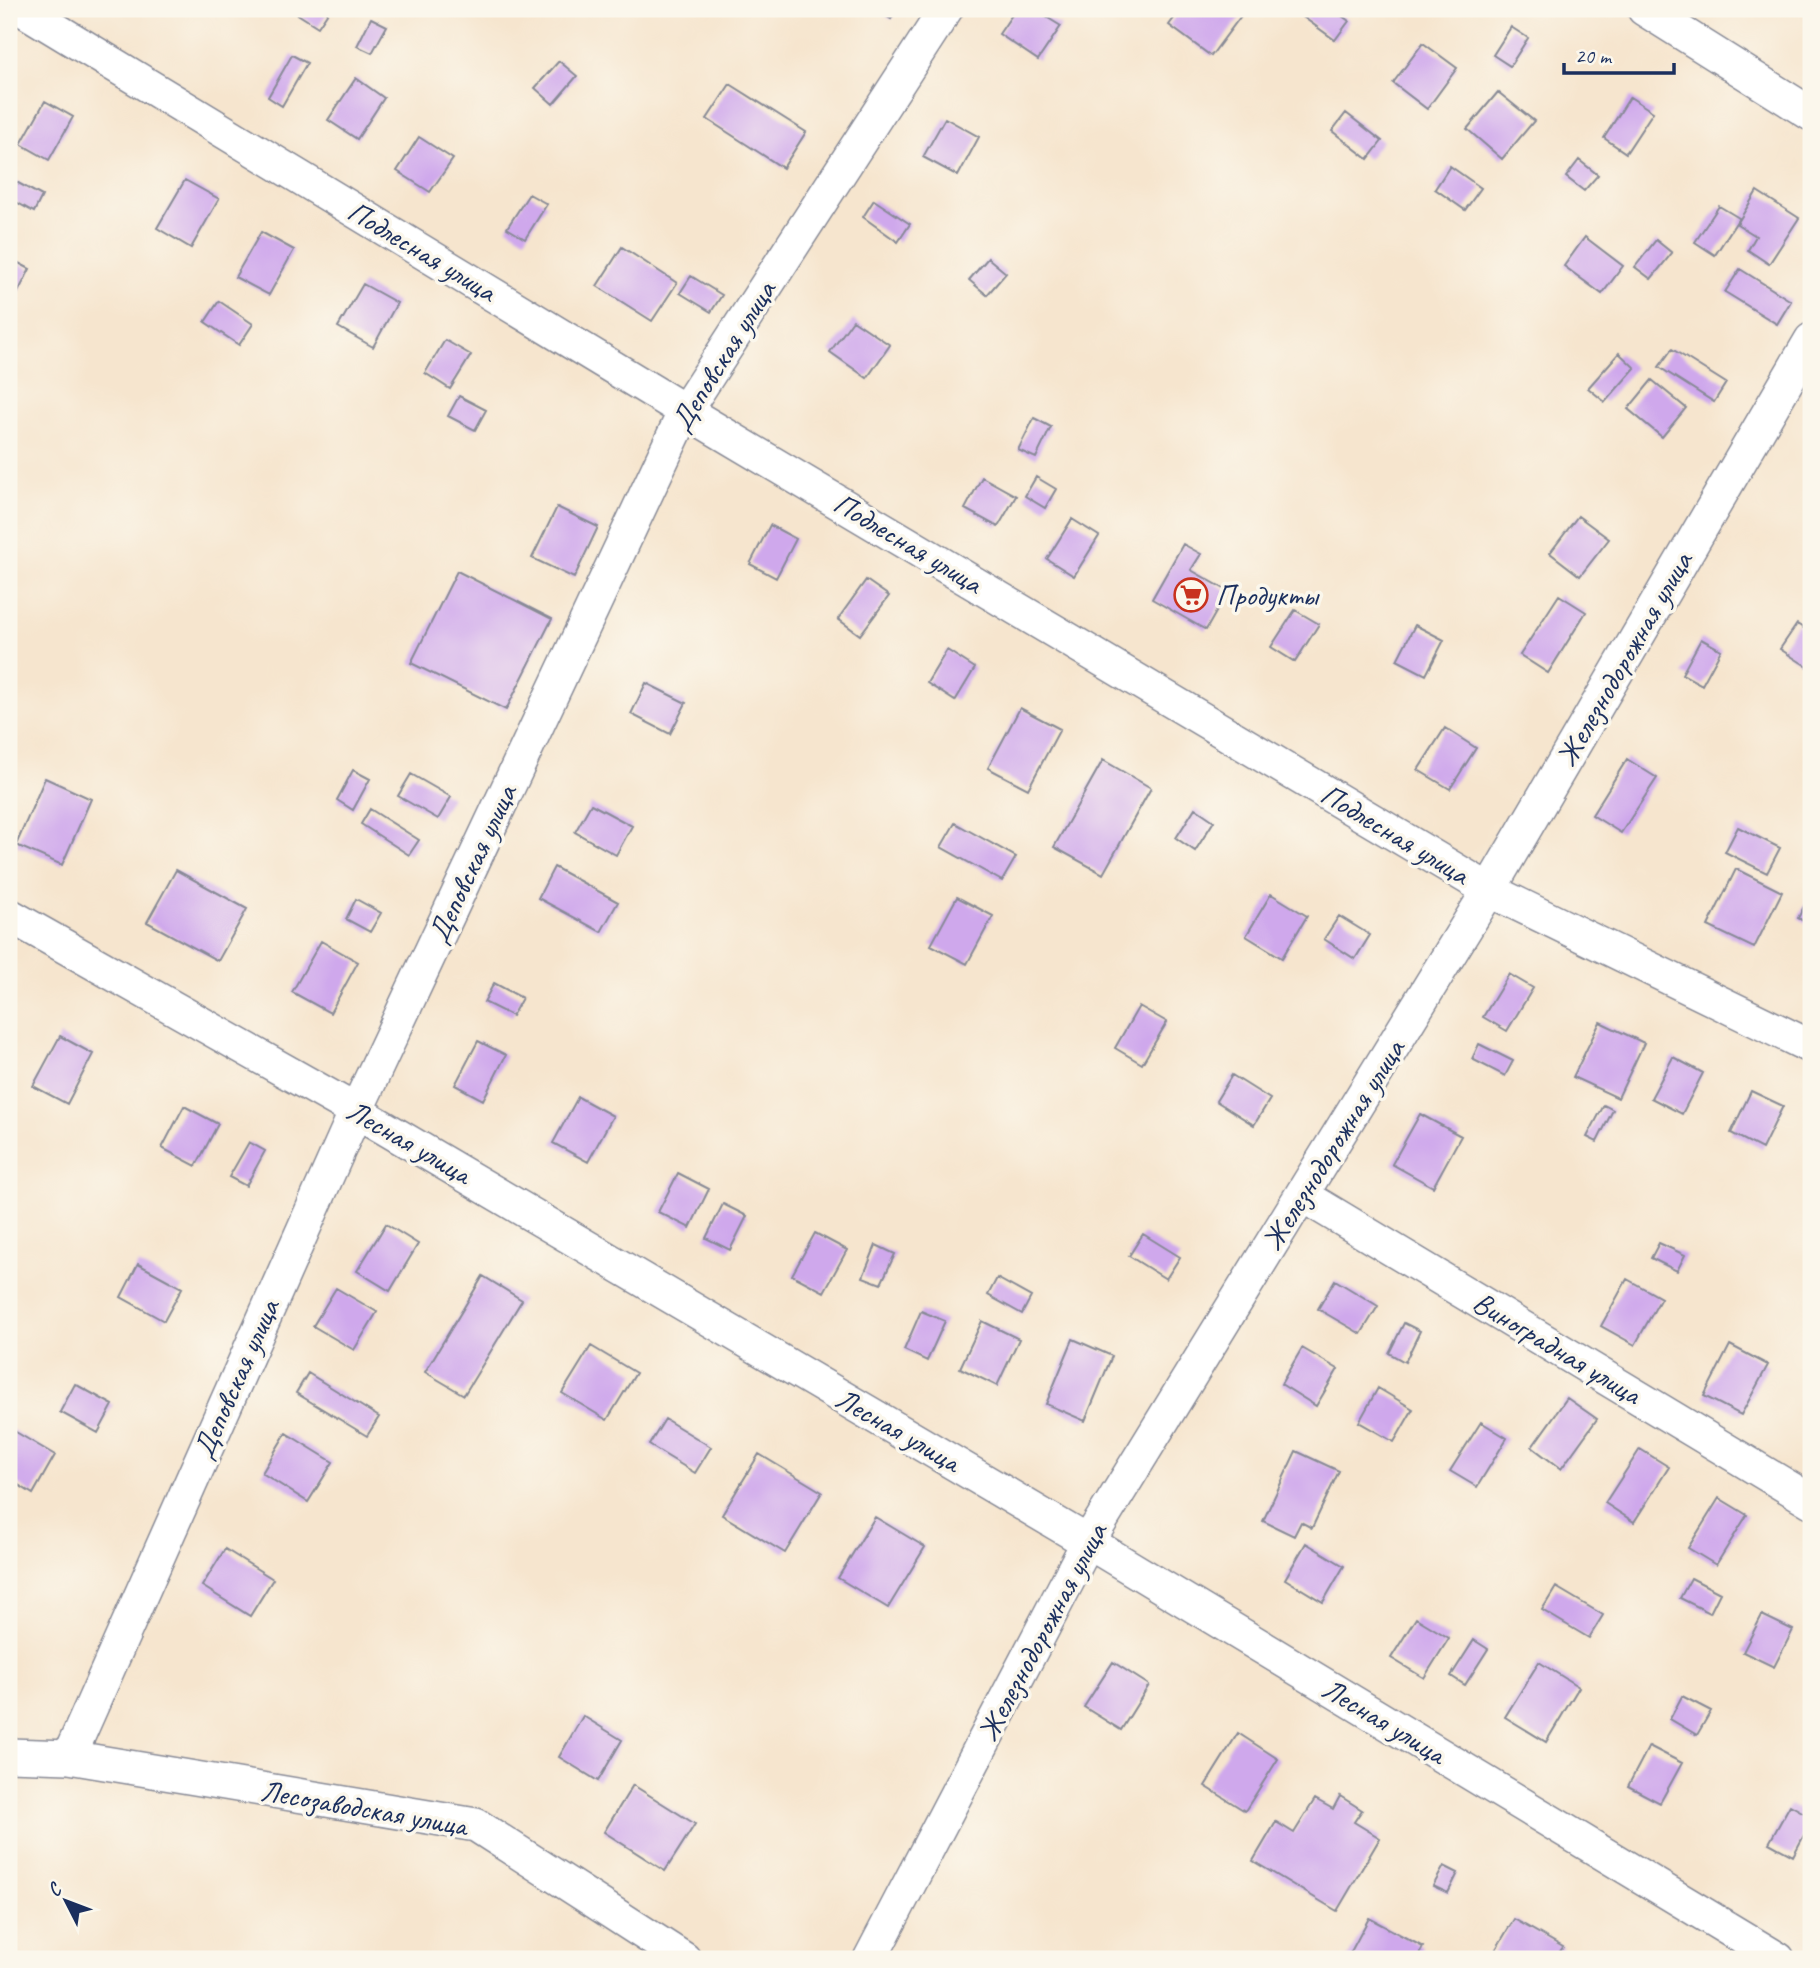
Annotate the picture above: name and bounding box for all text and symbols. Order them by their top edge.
scale bar [1564,32,1675,76]
text: 20 m [1575,43,1613,69]
street label: Подлесная улица [341,192,505,311]
street label: Деповская улица [662,272,785,438]
street label: Подлесная улица [827,484,991,603]
street label: Железнодорожная улица [1547,543,1702,773]
supermarket icon: Продукты [1172,576,1210,614]
place label: Продукты [1216,576,1320,614]
street label: Подлесная улица [1314,775,1478,894]
street label: Деповская улица [419,777,526,949]
street label: Железнодорожная улица [1253,1031,1414,1257]
street label: Лесная улица [340,1091,480,1194]
street label: Виноградная улица [1466,1283,1650,1414]
street label: Деповская улица [184,1292,289,1464]
street label: Лесная улица [829,1379,969,1482]
street label: Железнодорожная улица [969,1515,1116,1747]
street label: Лесная улица [1315,1669,1455,1774]
street label: Лесозаводская улица [258,1771,473,1845]
north arrow [32,1867,102,1937]
text: С [42,1877,68,1902]

